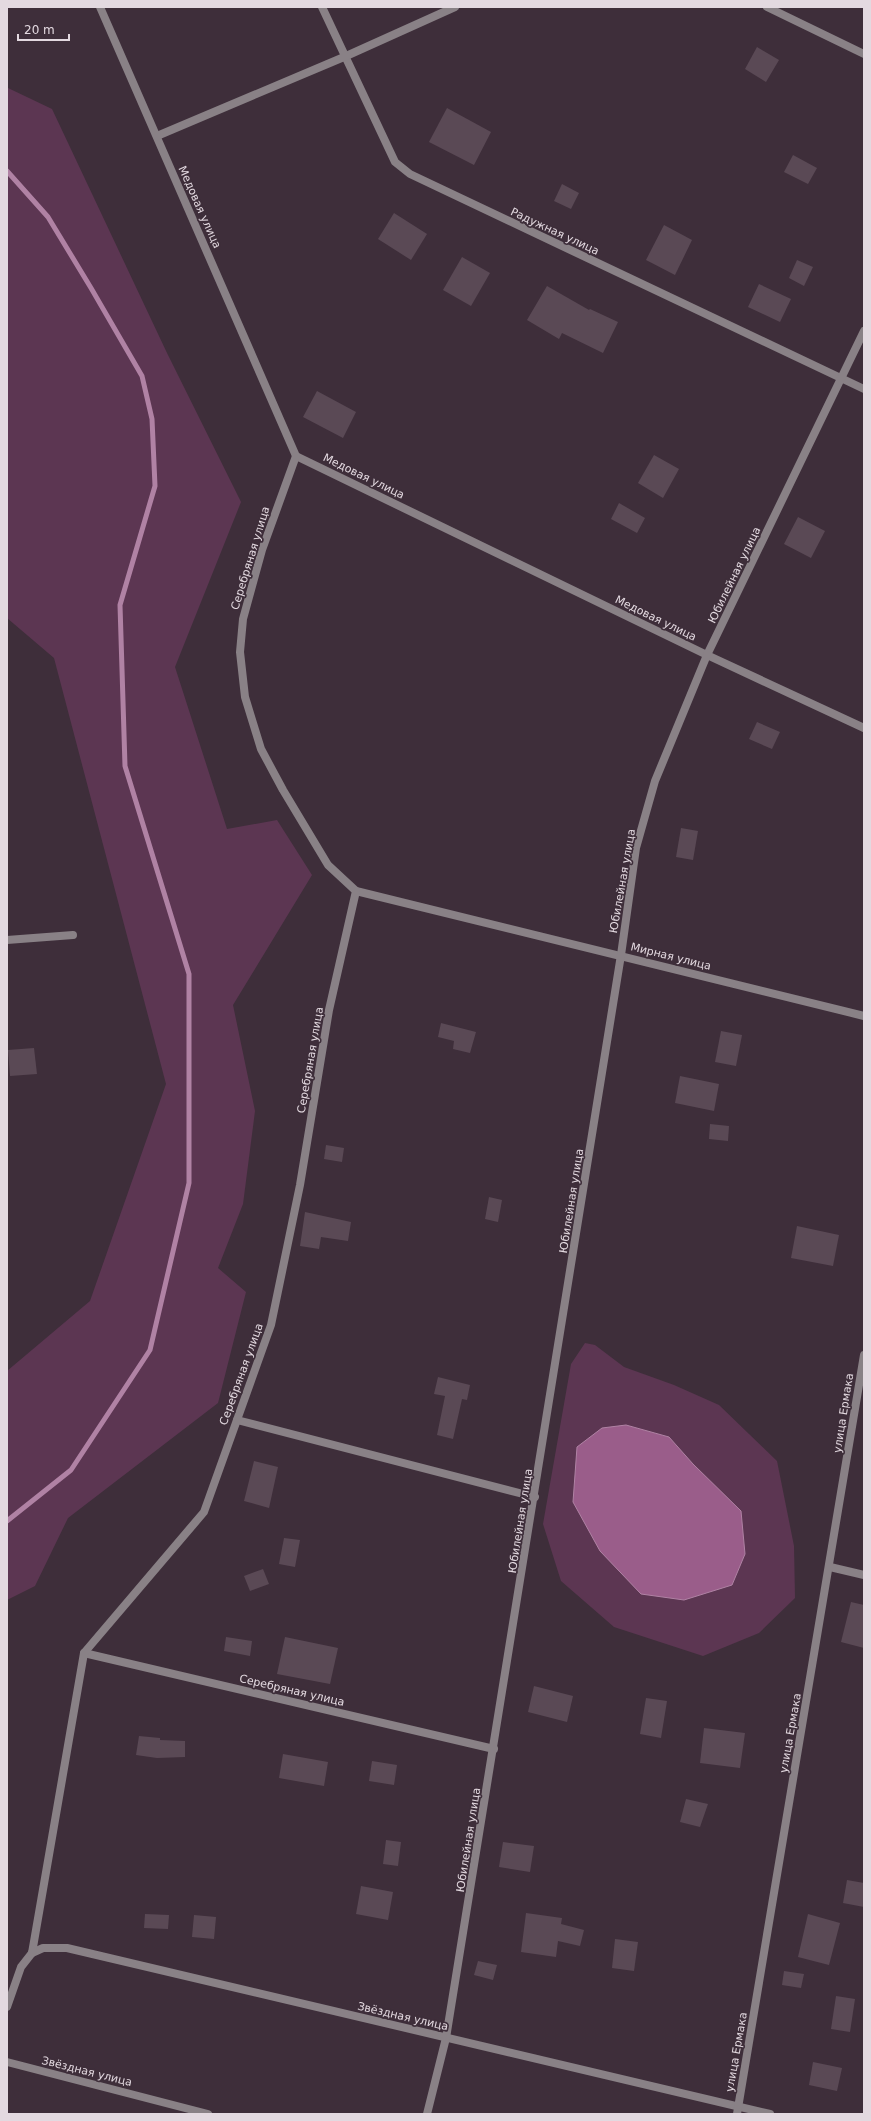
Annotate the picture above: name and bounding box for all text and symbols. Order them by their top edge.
scale bar [18,16,69,42]
text: 20 m [24,23,55,37]
street label: Медовая улица [176,164,224,250]
street label: Радужная улица [508,205,601,258]
street label: Медовая улица [321,451,407,502]
street label: Серебряная улица [229,505,272,611]
street label: Юбилейная улица [705,525,763,626]
street label: Медовая улица [613,593,699,644]
street label: Юбилейная улица [607,828,638,934]
street label: Мирная улица [629,940,713,973]
street label: Серебряная улица [295,1006,326,1114]
street label: Юбилейная улица [557,1148,586,1254]
street label: Серебряная улица [217,1321,266,1427]
street label: улица Ермака [831,1372,856,1454]
street label: Юбилейная улица [506,1468,535,1574]
street label: Серебряная улица [238,1672,346,1709]
street label: улица Ермака [777,1692,804,1774]
street label: Юбилейная улица [454,1787,483,1893]
street label: Звёздная улица [356,2000,450,2033]
street label: улица Ермака [723,2011,750,2093]
street label: Звёздная улица [40,2054,133,2089]

